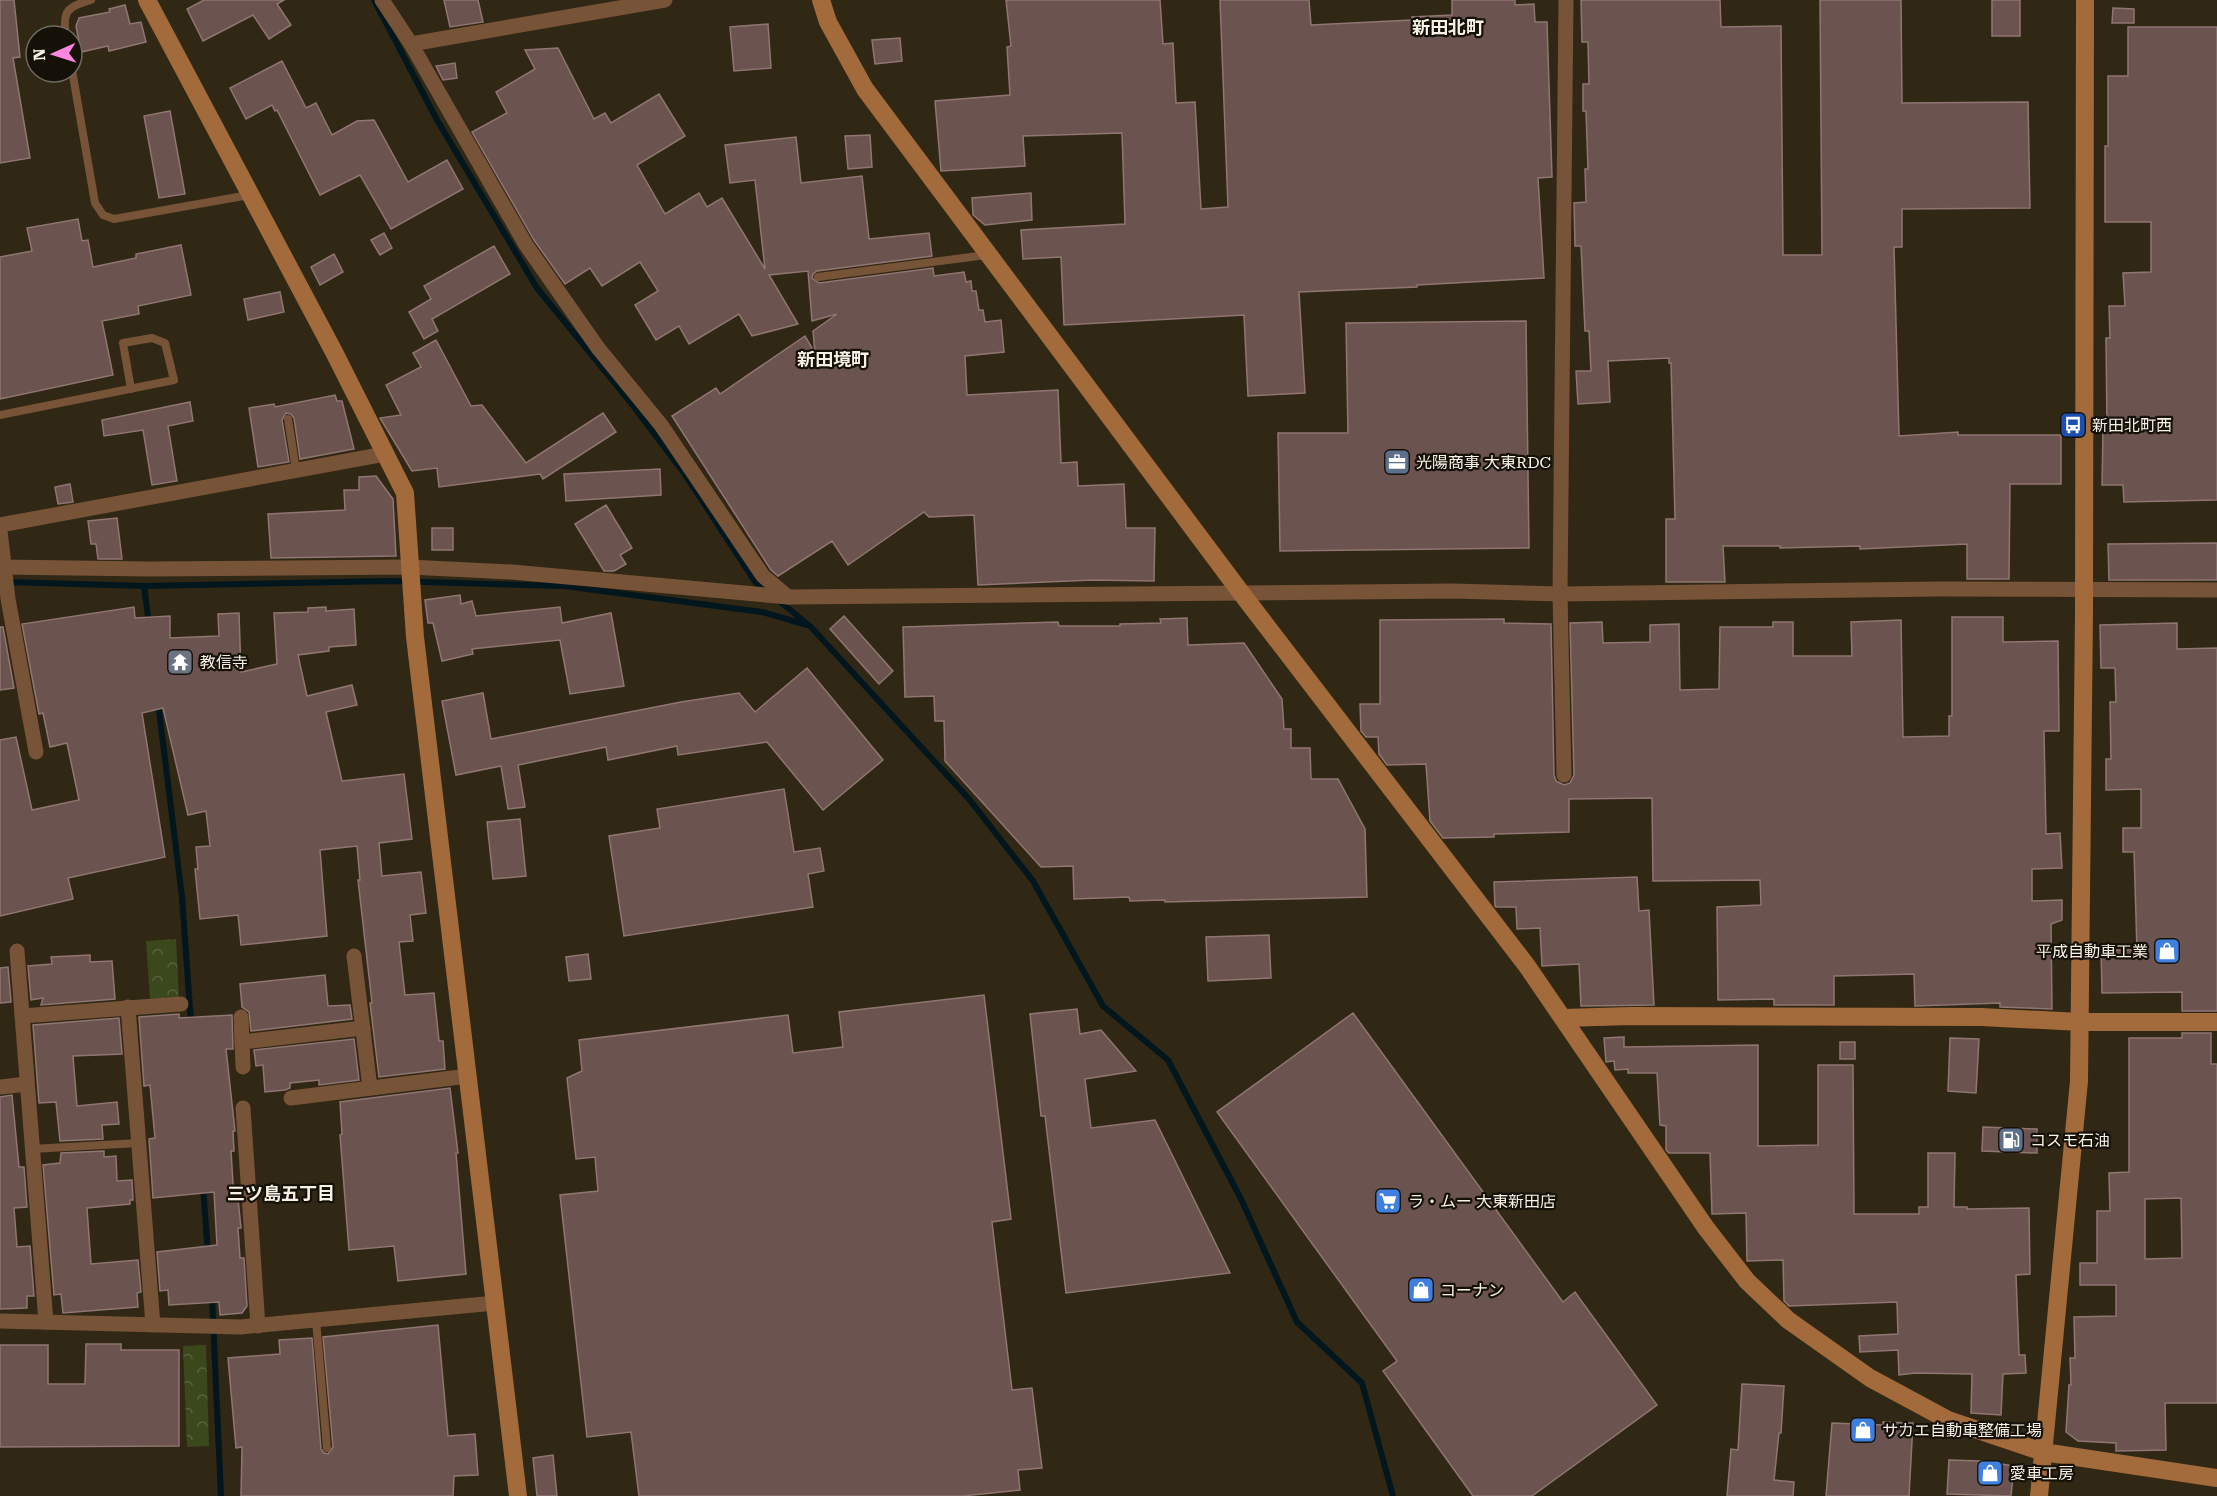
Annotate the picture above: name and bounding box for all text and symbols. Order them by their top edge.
district label: 新田北町 [1412,17,1484,38]
north arrow [24,24,84,84]
text: N [30,48,49,61]
district label: 新田境町 [797,349,869,370]
bus stop icon: 新田北町西 [2058,410,2088,440]
place label: 新田北町西 [2092,416,2172,435]
office icon: 光陽商事 大東RDC [1382,447,1412,477]
place label: 光陽商事 大東RDC [1416,453,1551,472]
temple icon: 教信寺 [165,647,195,677]
place label: 教信寺 [200,653,248,672]
shop icon: 平成自動車工業 [2152,936,2182,966]
place label: 平成自動車工業 [2036,942,2148,961]
fuel station icon: コスモ石油 [1996,1125,2026,1155]
place label: コスモ石油 [2030,1131,2110,1150]
district label: 三ツ島五丁目 [227,1183,335,1204]
supermarket icon: ラ・ムー 大東新田店 [1373,1186,1403,1216]
place label: ラ・ムー 大東新田店 [1408,1192,1556,1211]
shop icon: コーナン [1406,1275,1436,1305]
place label: コーナン [1440,1281,1504,1300]
shop icon: サカエ自動車整備工場 [1848,1415,1878,1445]
place label: サカエ自動車整備工場 [1882,1421,2042,1440]
shop icon: 愛車工房 [1975,1458,2005,1488]
place label: 愛車工房 [2010,1464,2074,1483]

